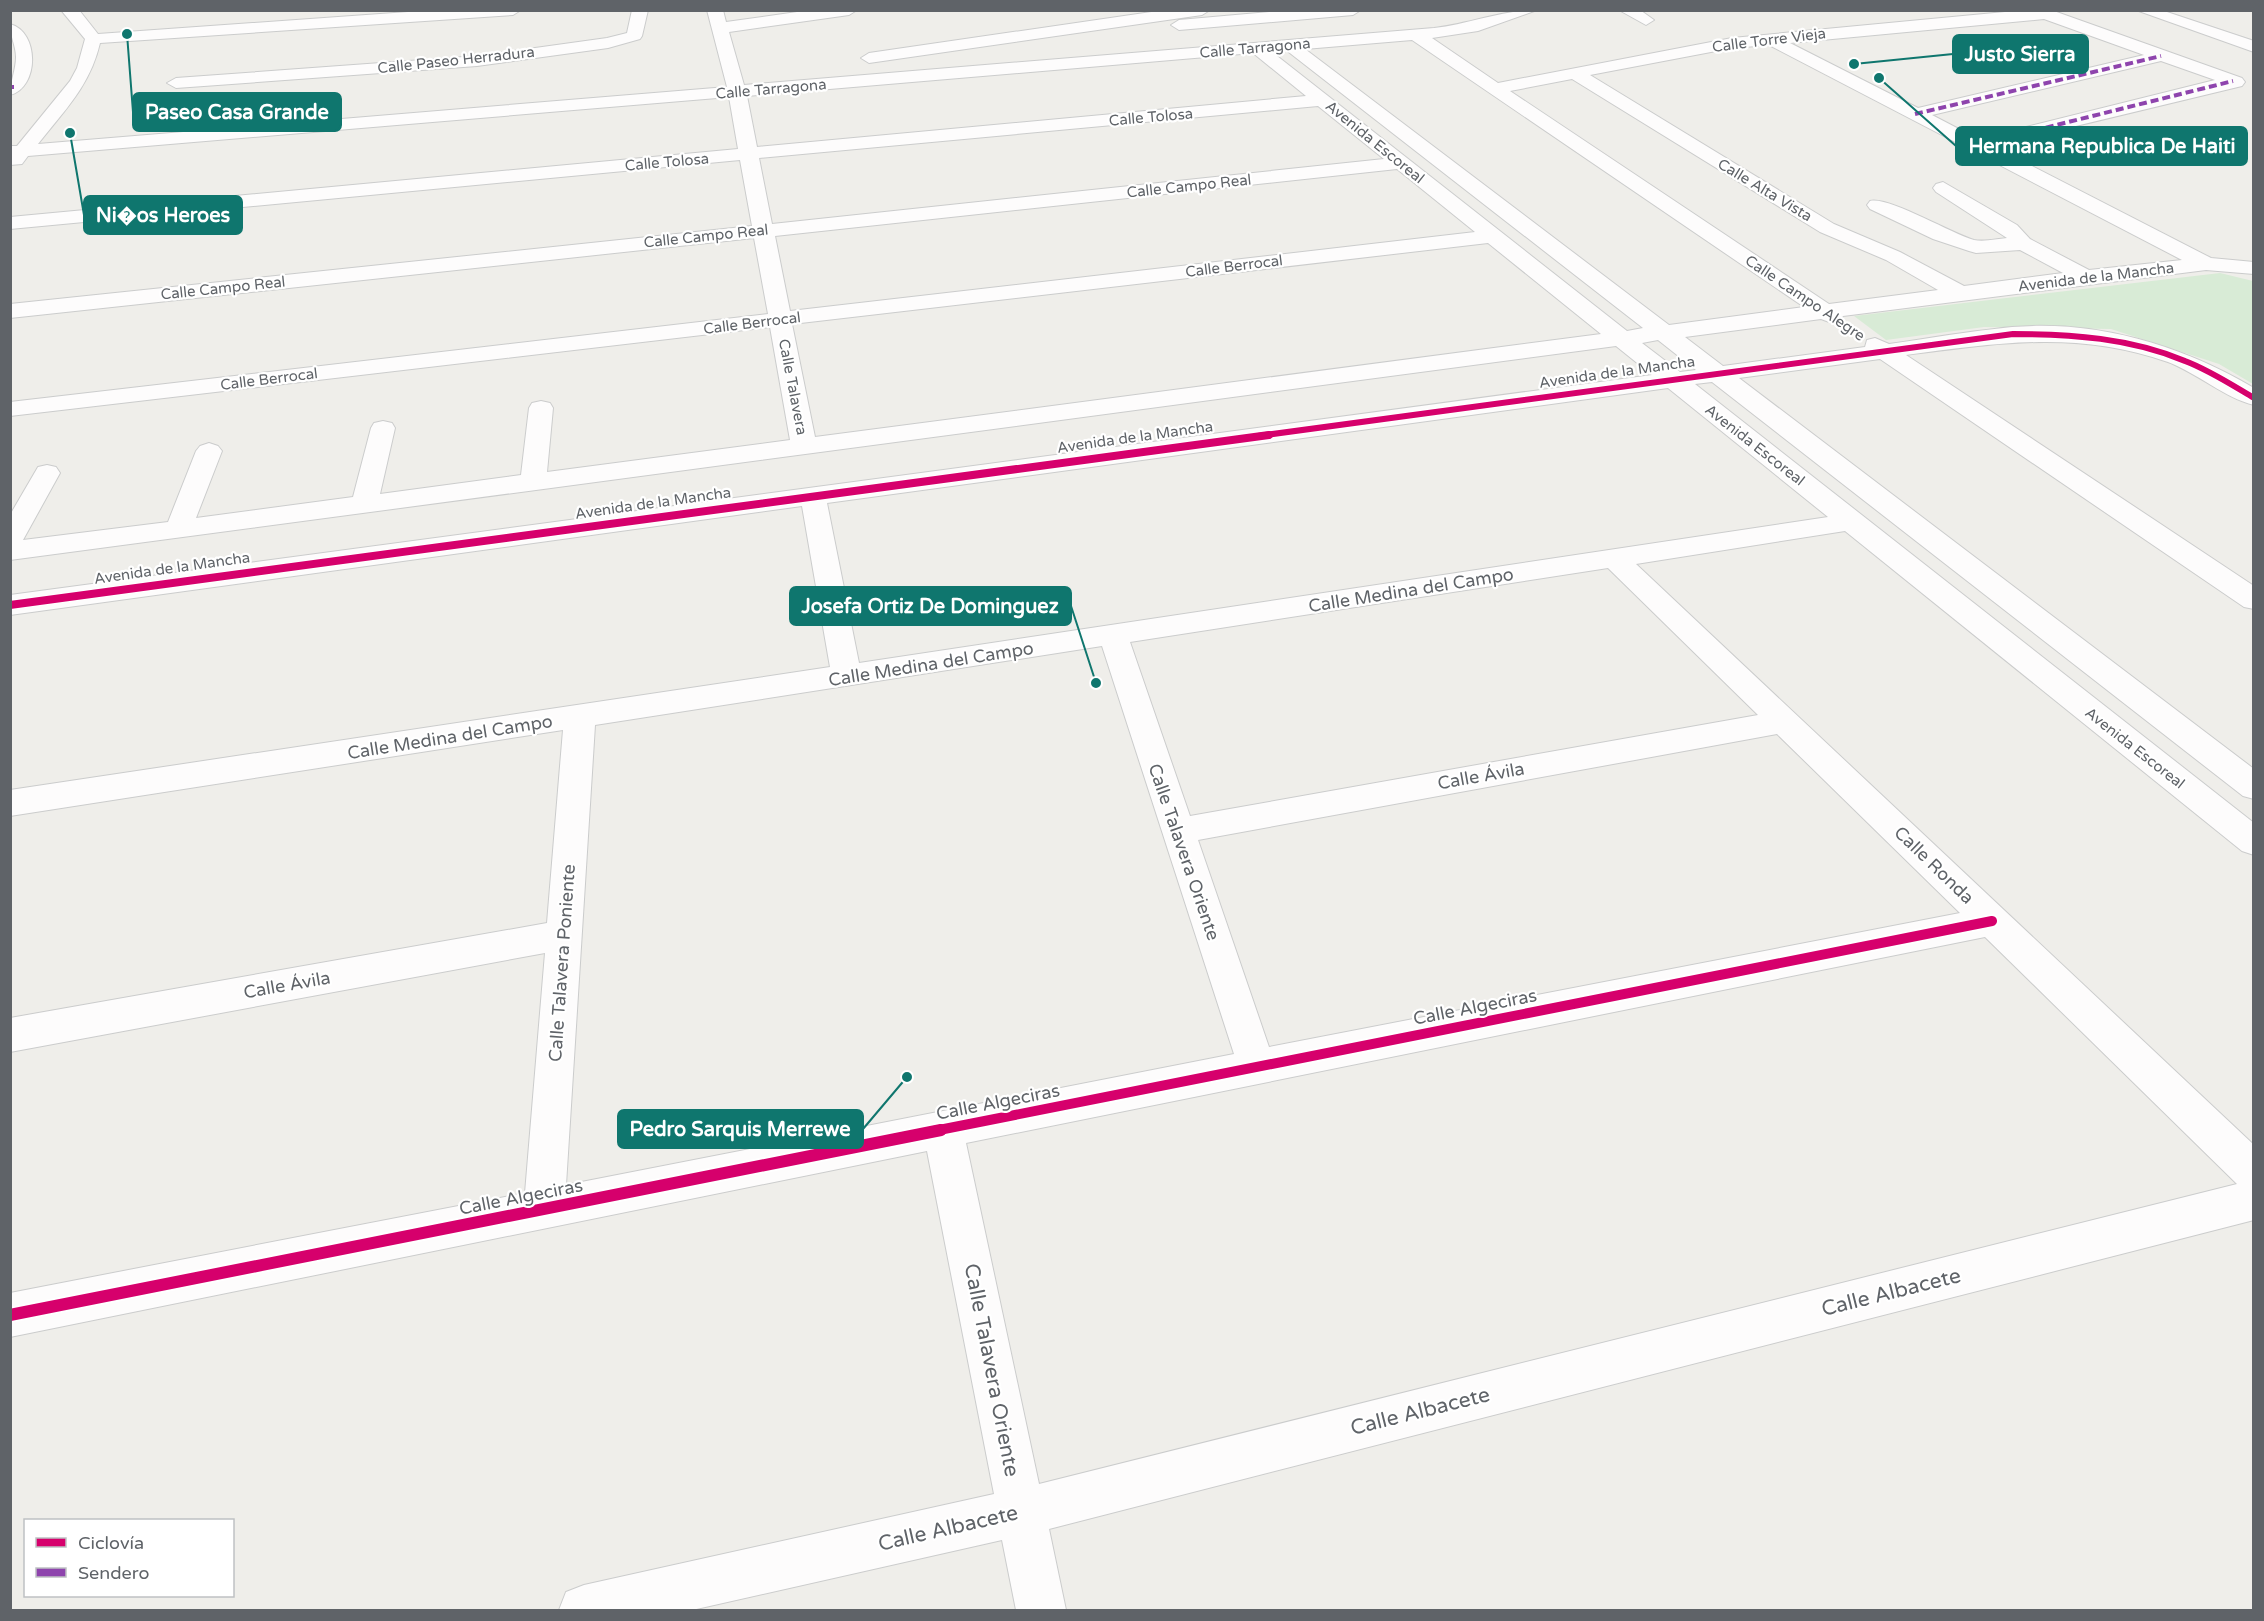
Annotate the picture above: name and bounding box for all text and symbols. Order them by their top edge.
street label: Calle Torre Vieja [1711,24,1827,56]
street label: Calle Tarragona [1199,34,1311,62]
callout: Justo Sierra [1953,35,2088,73]
street label: Calle Paseo Herradura [377,43,535,77]
text: Justo Sierra [1964,43,2075,67]
street label: Calle Tarragona [715,75,827,103]
callout: Paseo Casa Grande [133,93,341,131]
street label: Avenida Escoreal [1322,97,1428,187]
text: Paseo Casa Grande [145,101,329,125]
street label: Calle Tolosa [1108,104,1194,130]
callout: Hermana Republica De Haiti [1956,127,2247,165]
text: Hermana Republica De Haiti [1968,135,2236,159]
street label: Calle Tolosa [624,149,710,175]
street label: Calle Alta Vista [1715,155,1815,225]
street label: Calle Campo Real [1126,171,1252,201]
callout: Ni�os Heroes [84,196,242,234]
text: Ni�os Heroes [96,204,231,228]
street label: Calle Campo Real [643,221,769,251]
street label: Calle Berrocal [1184,251,1284,281]
street label: Calle Campo Alegre [1742,251,1868,345]
street label: Avenida de la Mancha [2017,258,2175,296]
street label: Calle Campo Real [160,273,286,303]
street label: Calle Berrocal [702,308,802,338]
street label: Calle Talavera [775,337,811,437]
street label: Avenida de la Mancha [1538,352,1696,392]
street label: Calle Berrocal [219,364,319,394]
street label: Avenida Escoreal [1702,400,1808,490]
street label: Avenida de la Mancha [1056,417,1214,457]
street label: Avenida de la Mancha [574,483,732,523]
street label: Avenida de la Mancha [93,548,251,588]
street label: Calle Medina del Campo [1307,563,1515,617]
callout: Josefa Ortiz De Dominguez [790,587,1071,625]
text: Josefa Ortiz De Dominguez [800,595,1059,619]
street label: Calle Medina del Campo [827,637,1035,691]
street label: Avenida Escoreal [2082,703,2188,793]
street label: Calle Medina del Campo [346,710,554,764]
street label: Calle Ávila [1436,758,1526,794]
street label: Calle Talavera Oriente [1143,761,1225,943]
street label: Calle Ronda [1889,821,1979,909]
street label: Calle Talavera Poniente [544,864,580,1062]
street label: Calle Ávila [242,967,332,1003]
street label: Calle Algeciras [1411,984,1539,1030]
street label: Calle Algeciras [934,1079,1062,1125]
callout: Pedro Sarquis Merrewe [618,1110,863,1148]
text: Pedro Sarquis Merrewe [630,1118,850,1142]
street label: Calle Algeciras [457,1174,585,1220]
street label: Calle Talavera Oriente [959,1261,1024,1479]
street label: Calle Albacete [1819,1263,1964,1322]
street label: Calle Albacete [1348,1382,1493,1441]
street label: Calle Albacete [876,1500,1021,1557]
legend [24,1519,234,1597]
text: Ciclovía [78,1532,144,1554]
text: Sendero [78,1562,149,1584]

